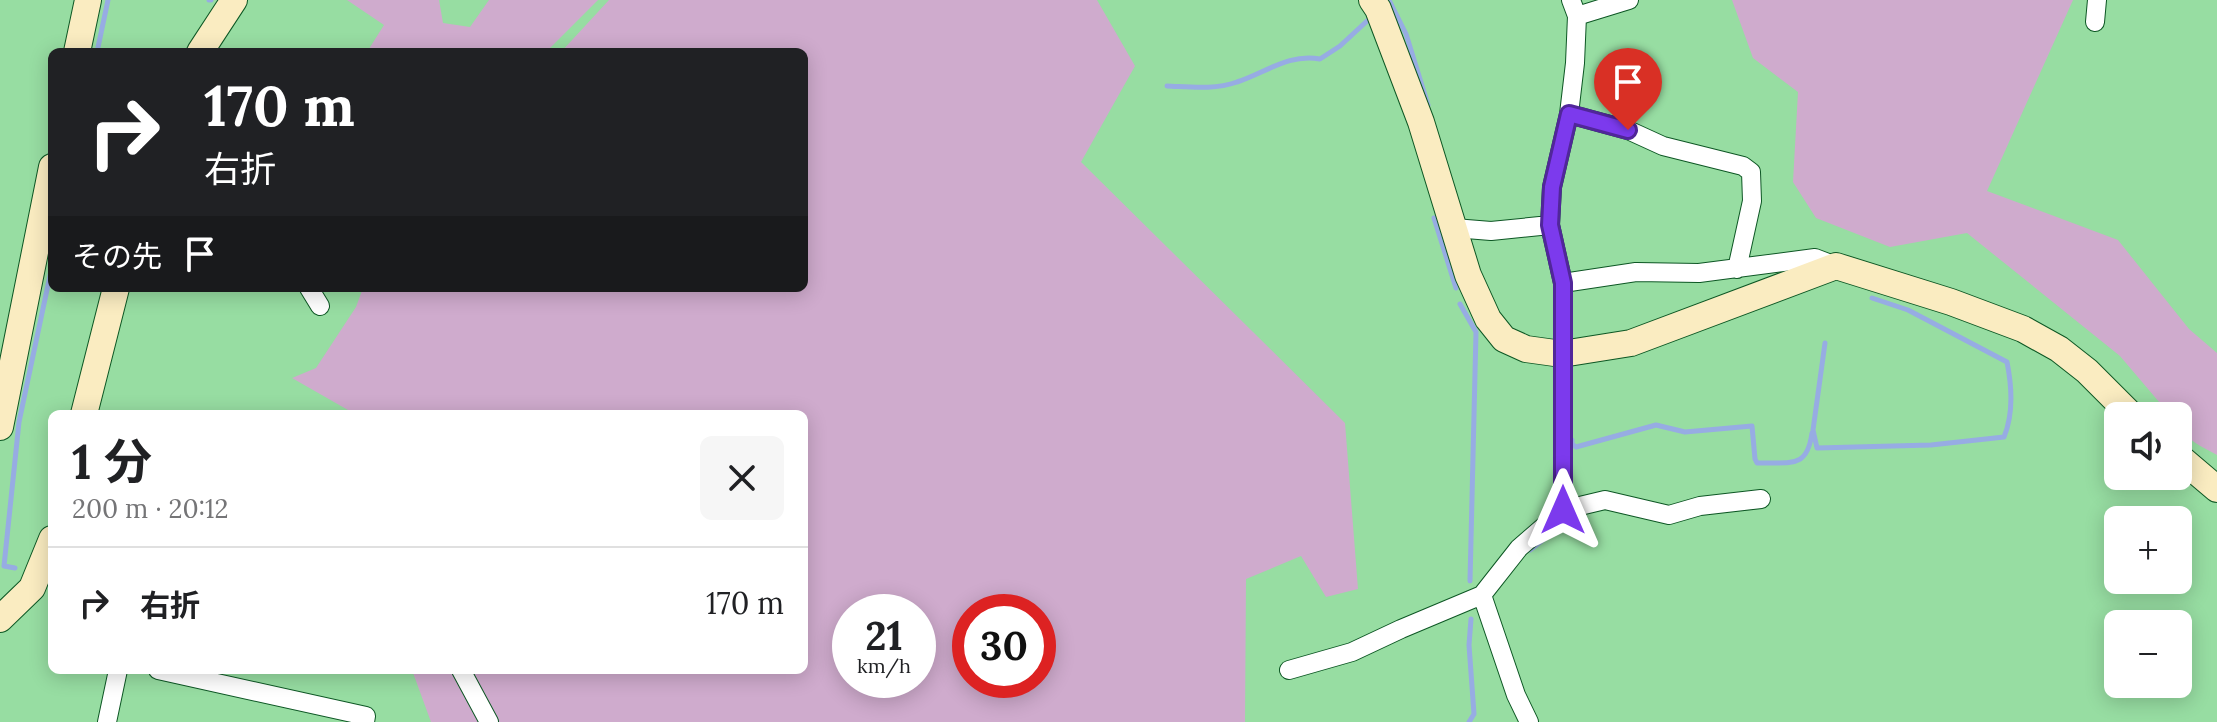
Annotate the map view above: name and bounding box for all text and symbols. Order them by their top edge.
pin [1594,48,1662,130]
icon: arrive [1606,60,1650,104]
text: 170 m [204,70,355,141]
icon: right [72,80,176,184]
text: 右折 [204,146,276,192]
icon: arrive [178,232,222,276]
text: その先 [72,237,162,275]
map controls [2104,402,2192,698]
button: sound [2104,402,2192,490]
text: 1 分 [72,431,152,492]
button: close [700,436,784,520]
position arrow [1521,468,1605,552]
text: 200 m · 20:12 [72,492,229,525]
button: + [2104,506,2192,594]
icon: right [72,581,116,625]
text: 170 m [706,584,784,622]
text: 右折 [140,586,200,624]
speed limit sign: 30 [952,594,1056,698]
text: 21 [865,610,903,661]
button: − [2104,610,2192,698]
text: km/h [857,653,911,678]

